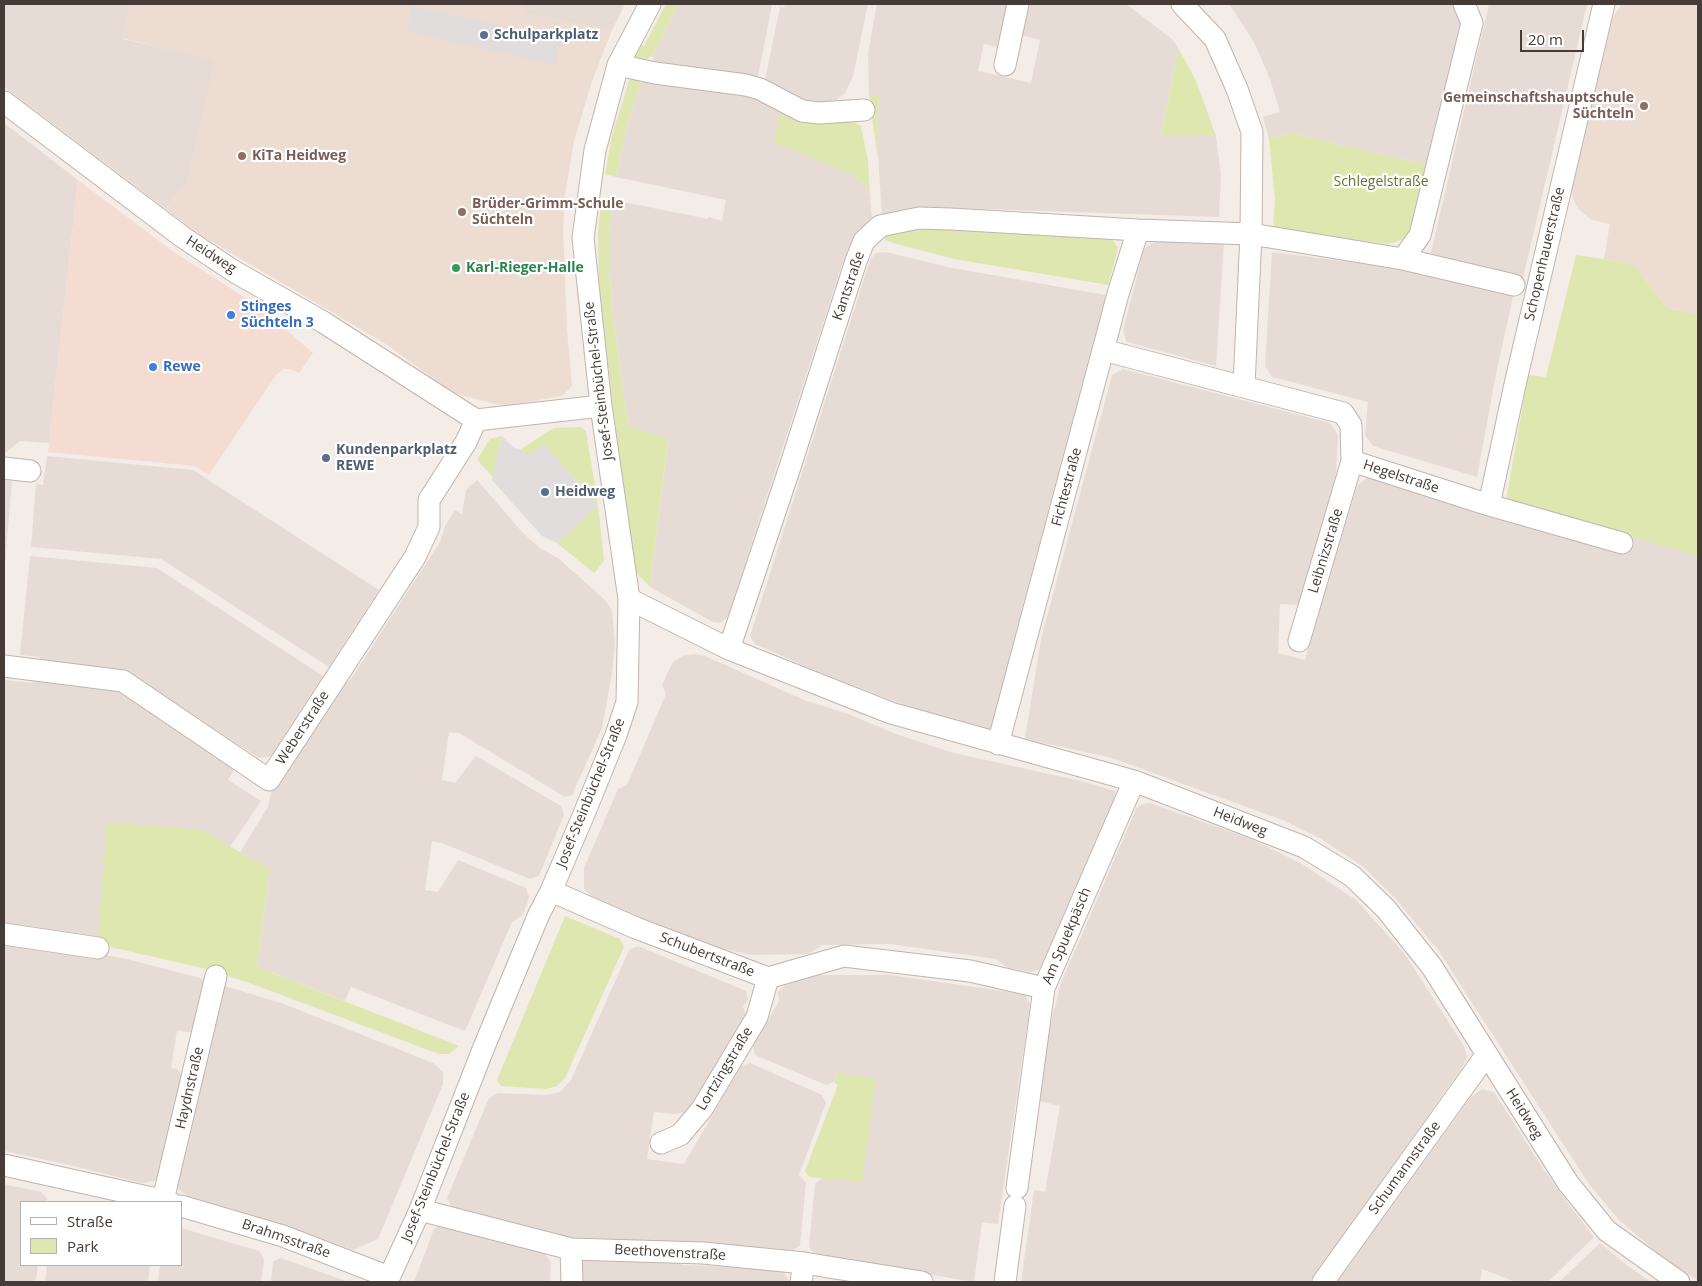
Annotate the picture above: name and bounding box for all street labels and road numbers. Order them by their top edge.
street label: Schopenhauerstraße [1521,186,1569,322]
street label: Heidweg [183,233,239,277]
street label: Kantstraße [829,249,869,323]
street label: Josef-Steinbüchel-Straße [581,301,617,461]
street label: Fichtestraße [1048,446,1086,528]
street label: Hegelstraße [1361,457,1441,497]
street label: Leibnizstraße [1305,507,1347,595]
street label: Weberstraße [273,688,333,768]
street label: Josef-Steinbüchel-Straße [553,716,629,870]
street label: Heidweg [1211,804,1269,840]
street label: Am Spuekpäsch [1039,885,1095,987]
street label: Schubertstraße [657,929,757,981]
street label: Lortzingstraße [693,1024,757,1114]
street label: Haydnstraße [172,1045,208,1131]
street label: Heidweg [1502,1086,1546,1142]
street label: Josef-Steinbüchel-Straße [398,1090,474,1244]
street label: Schumannstraße [1366,1118,1444,1218]
street label: Brahmsstraße [240,1216,332,1262]
street label: Beethovenstraße [614,1242,726,1264]

